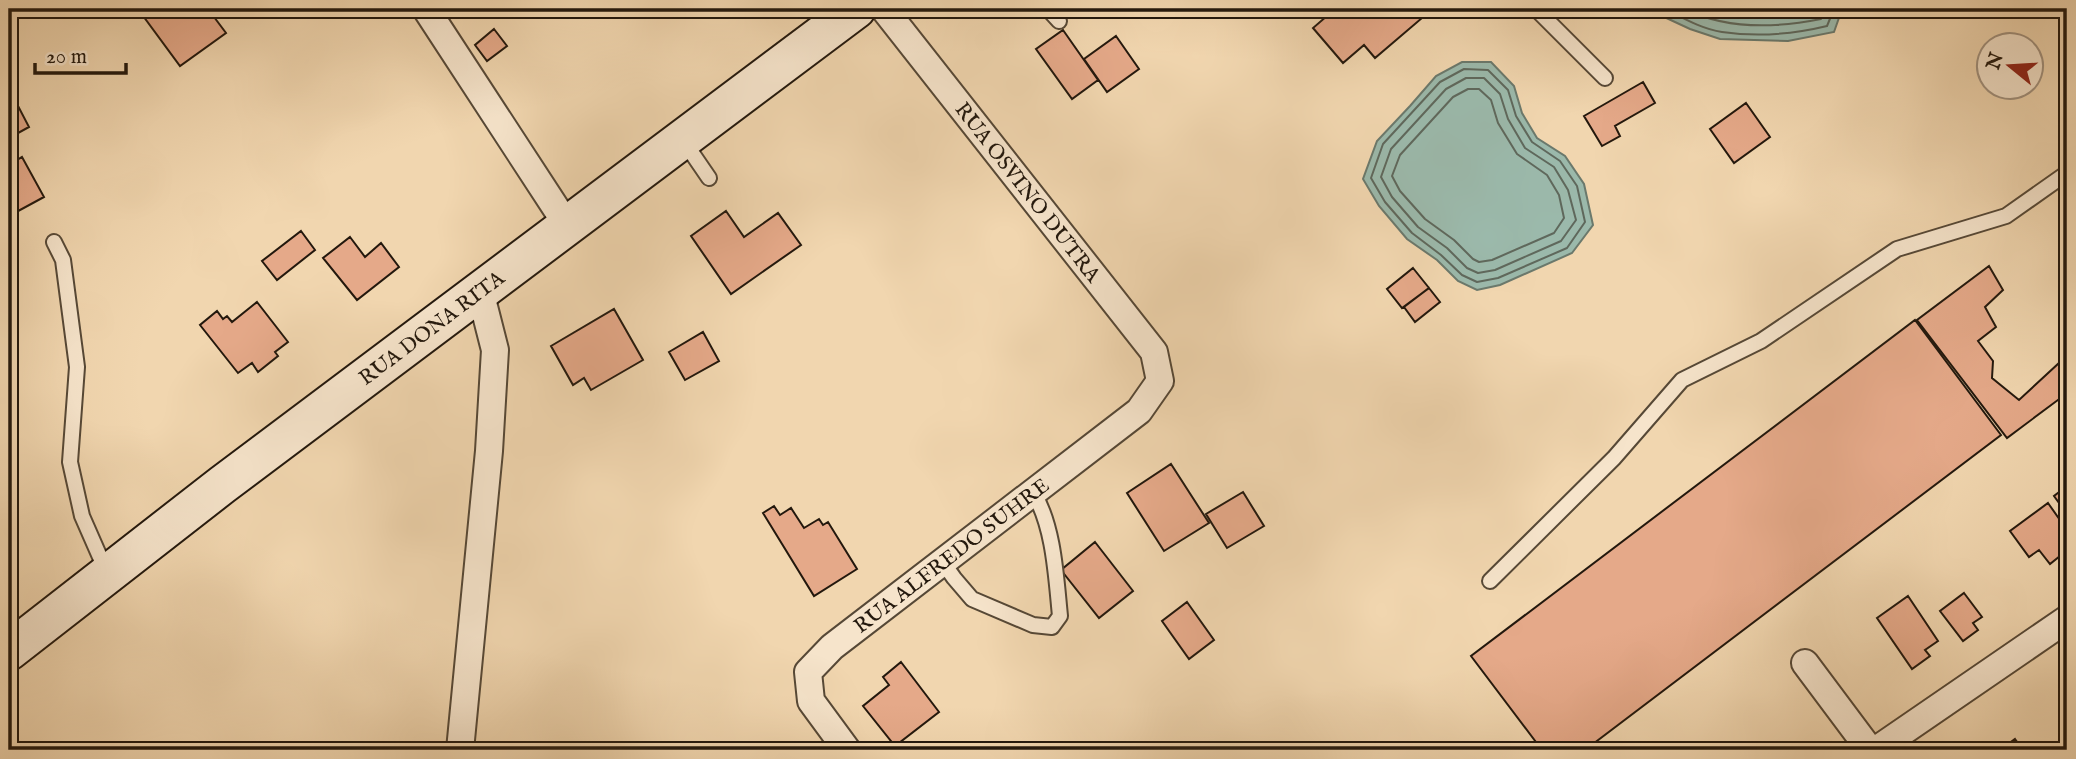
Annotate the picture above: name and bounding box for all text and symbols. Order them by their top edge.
scale bar [35,32,126,76]
north arrow [1974,32,2044,102]
text: 20 m [46,44,87,71]
text: N [1981,49,2010,74]
street label: RUA OSVINO DUTRA [948,97,1106,289]
street label: RUA DONA RITA [354,265,511,392]
street label: RUA ALFREDO SUHRE [849,473,1055,640]

